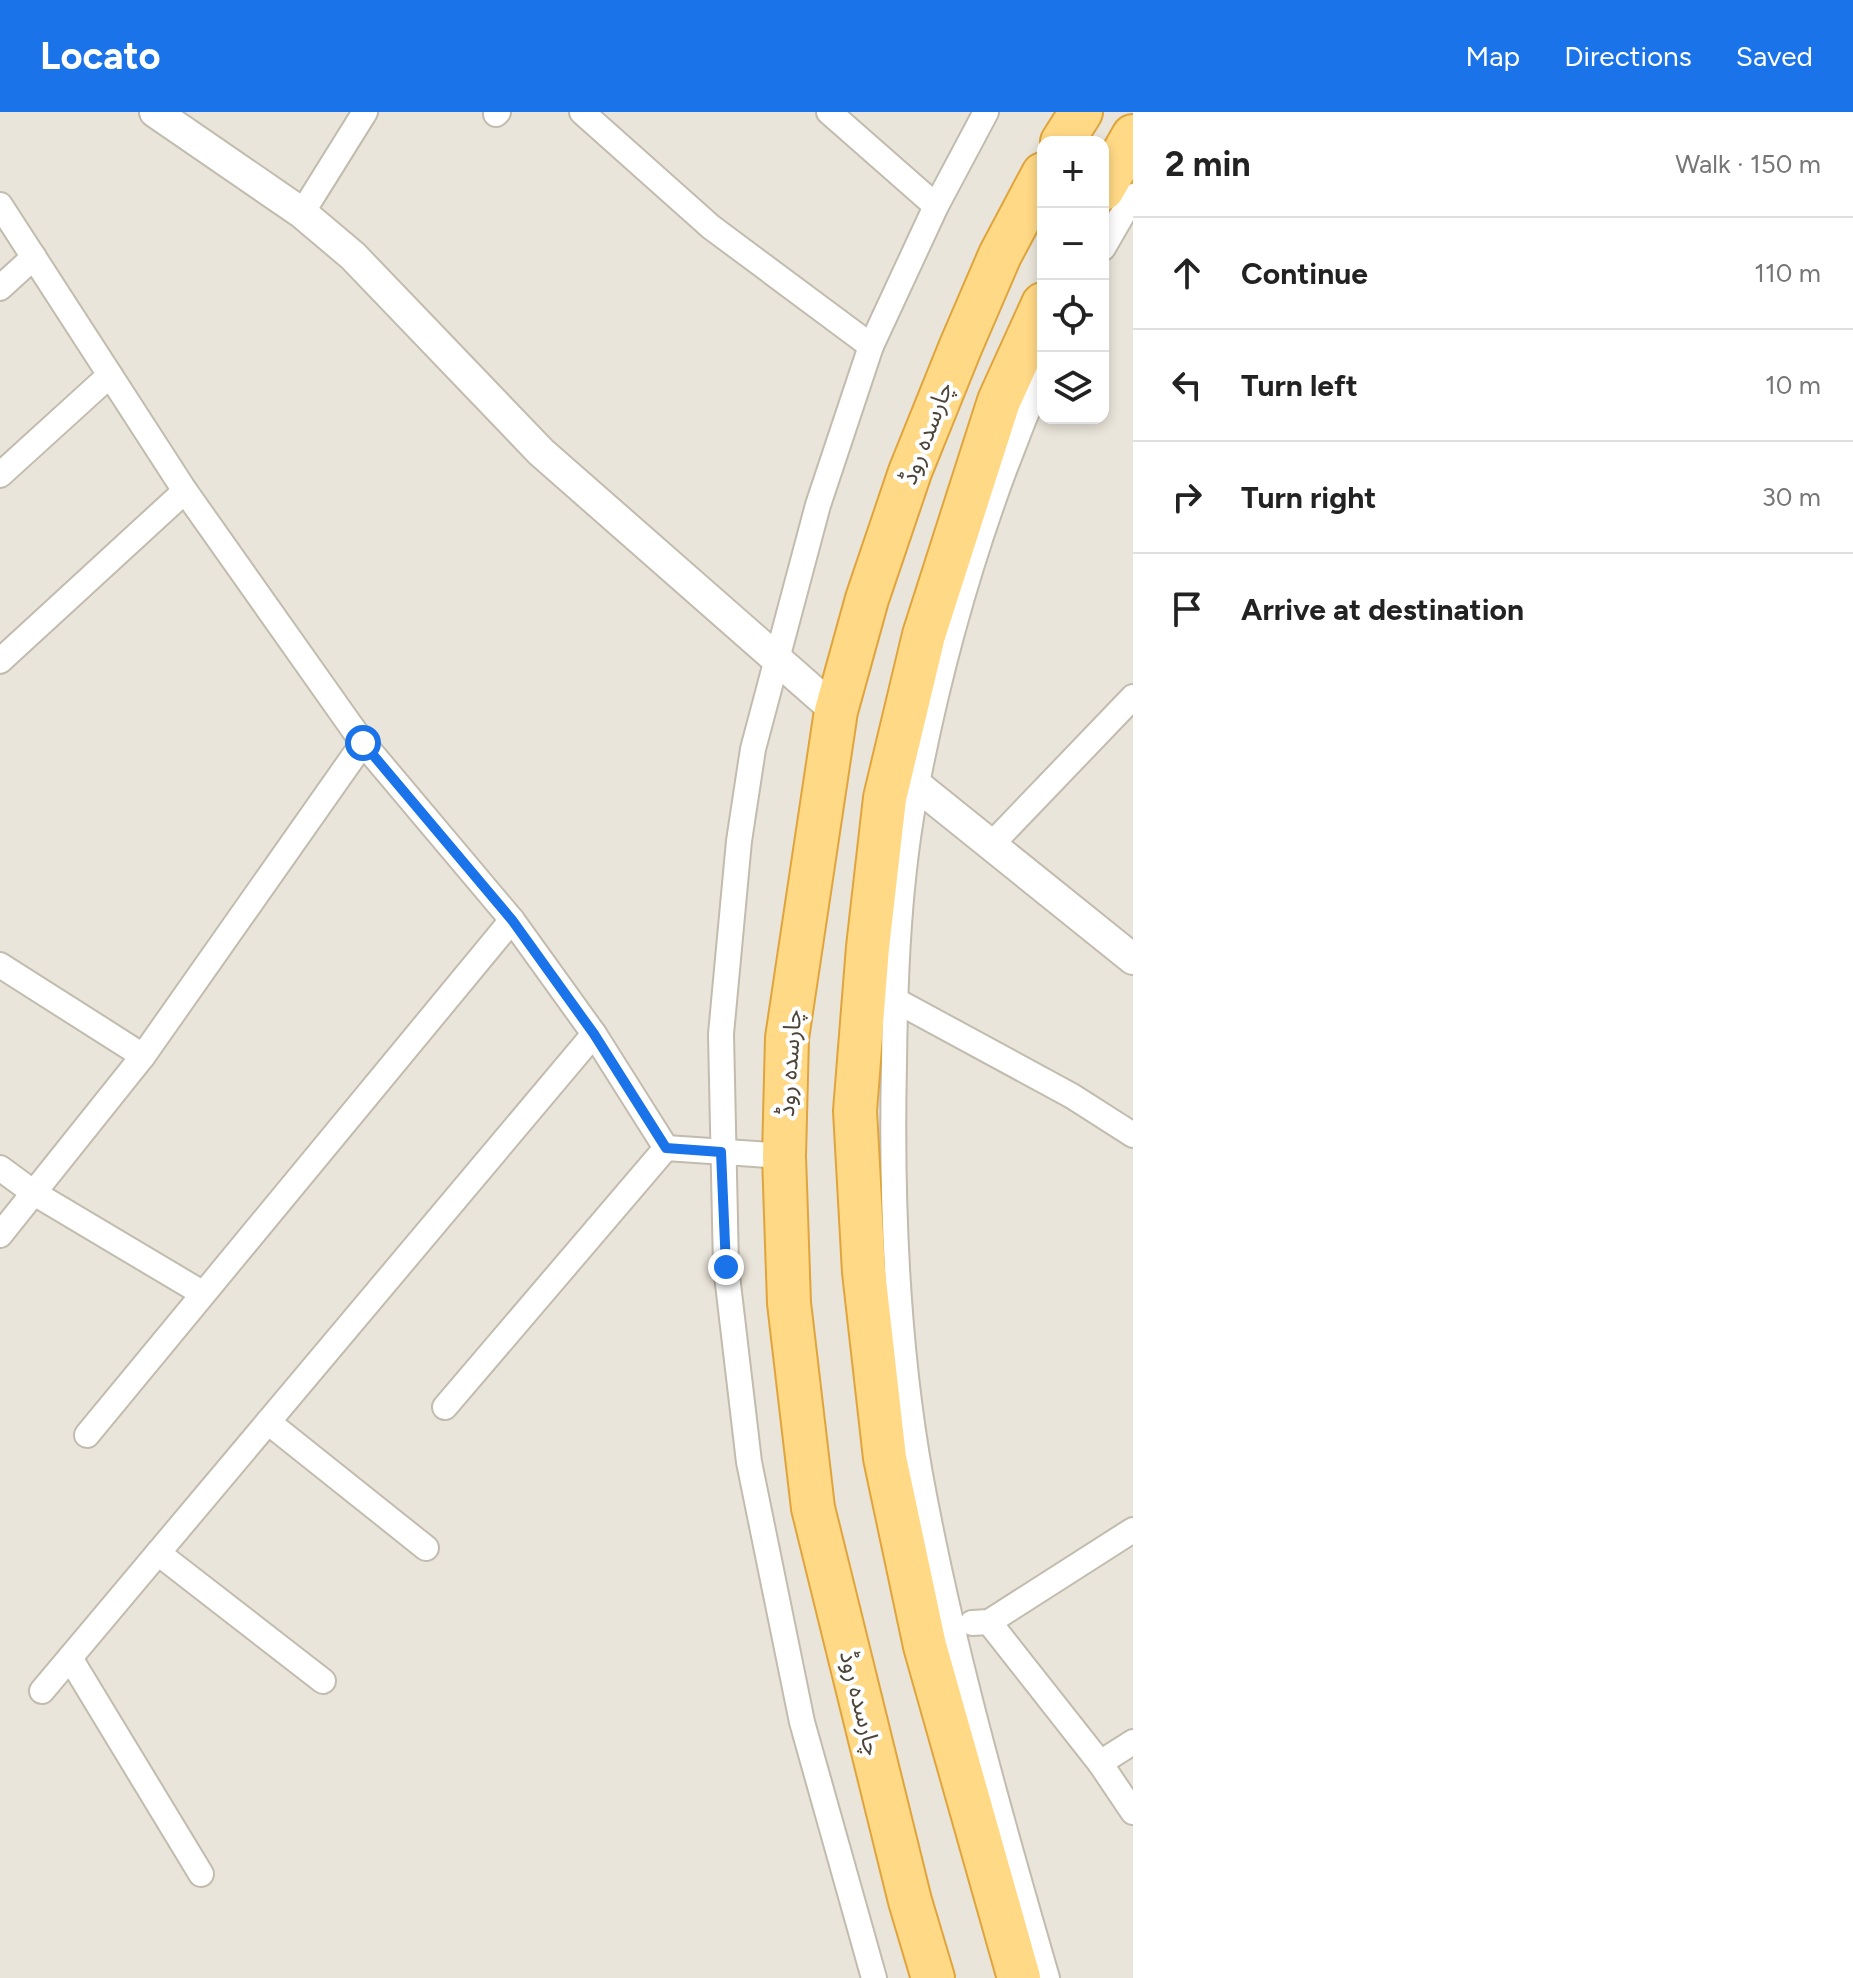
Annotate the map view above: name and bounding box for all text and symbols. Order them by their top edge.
text: Locato [40,33,161,79]
text: Map [1466,39,1520,73]
text: Directions [1564,39,1692,73]
text: Saved [1736,39,1813,73]
map controls [1037,136,1109,424]
button: + [1037,136,1109,208]
text: 2 min [1165,144,1251,185]
text: Walk · 150 m [1675,148,1821,180]
button: − [1037,208,1109,280]
icon: ahead [1165,251,1209,295]
text: Continue [1241,255,1368,292]
text: 110 m [1754,257,1821,289]
button: locate [1037,280,1109,352]
button: layers [1037,352,1109,424]
icon: left [1165,363,1209,407]
text: Turn left [1241,367,1358,404]
text: 10 m [1765,369,1821,401]
street label: چارسدہ روڈ [893,378,960,489]
icon: right [1165,475,1209,519]
text: Turn right [1241,479,1376,516]
text: 30 m [1762,481,1821,513]
icon: arrive [1165,587,1209,631]
text: Arrive at destination [1241,591,1524,628]
route start [345,725,381,761]
street label: چارسدہ روڈ [771,1008,808,1118]
route end [708,1249,744,1285]
street label: چارسدہ روڈ [833,1647,888,1759]

